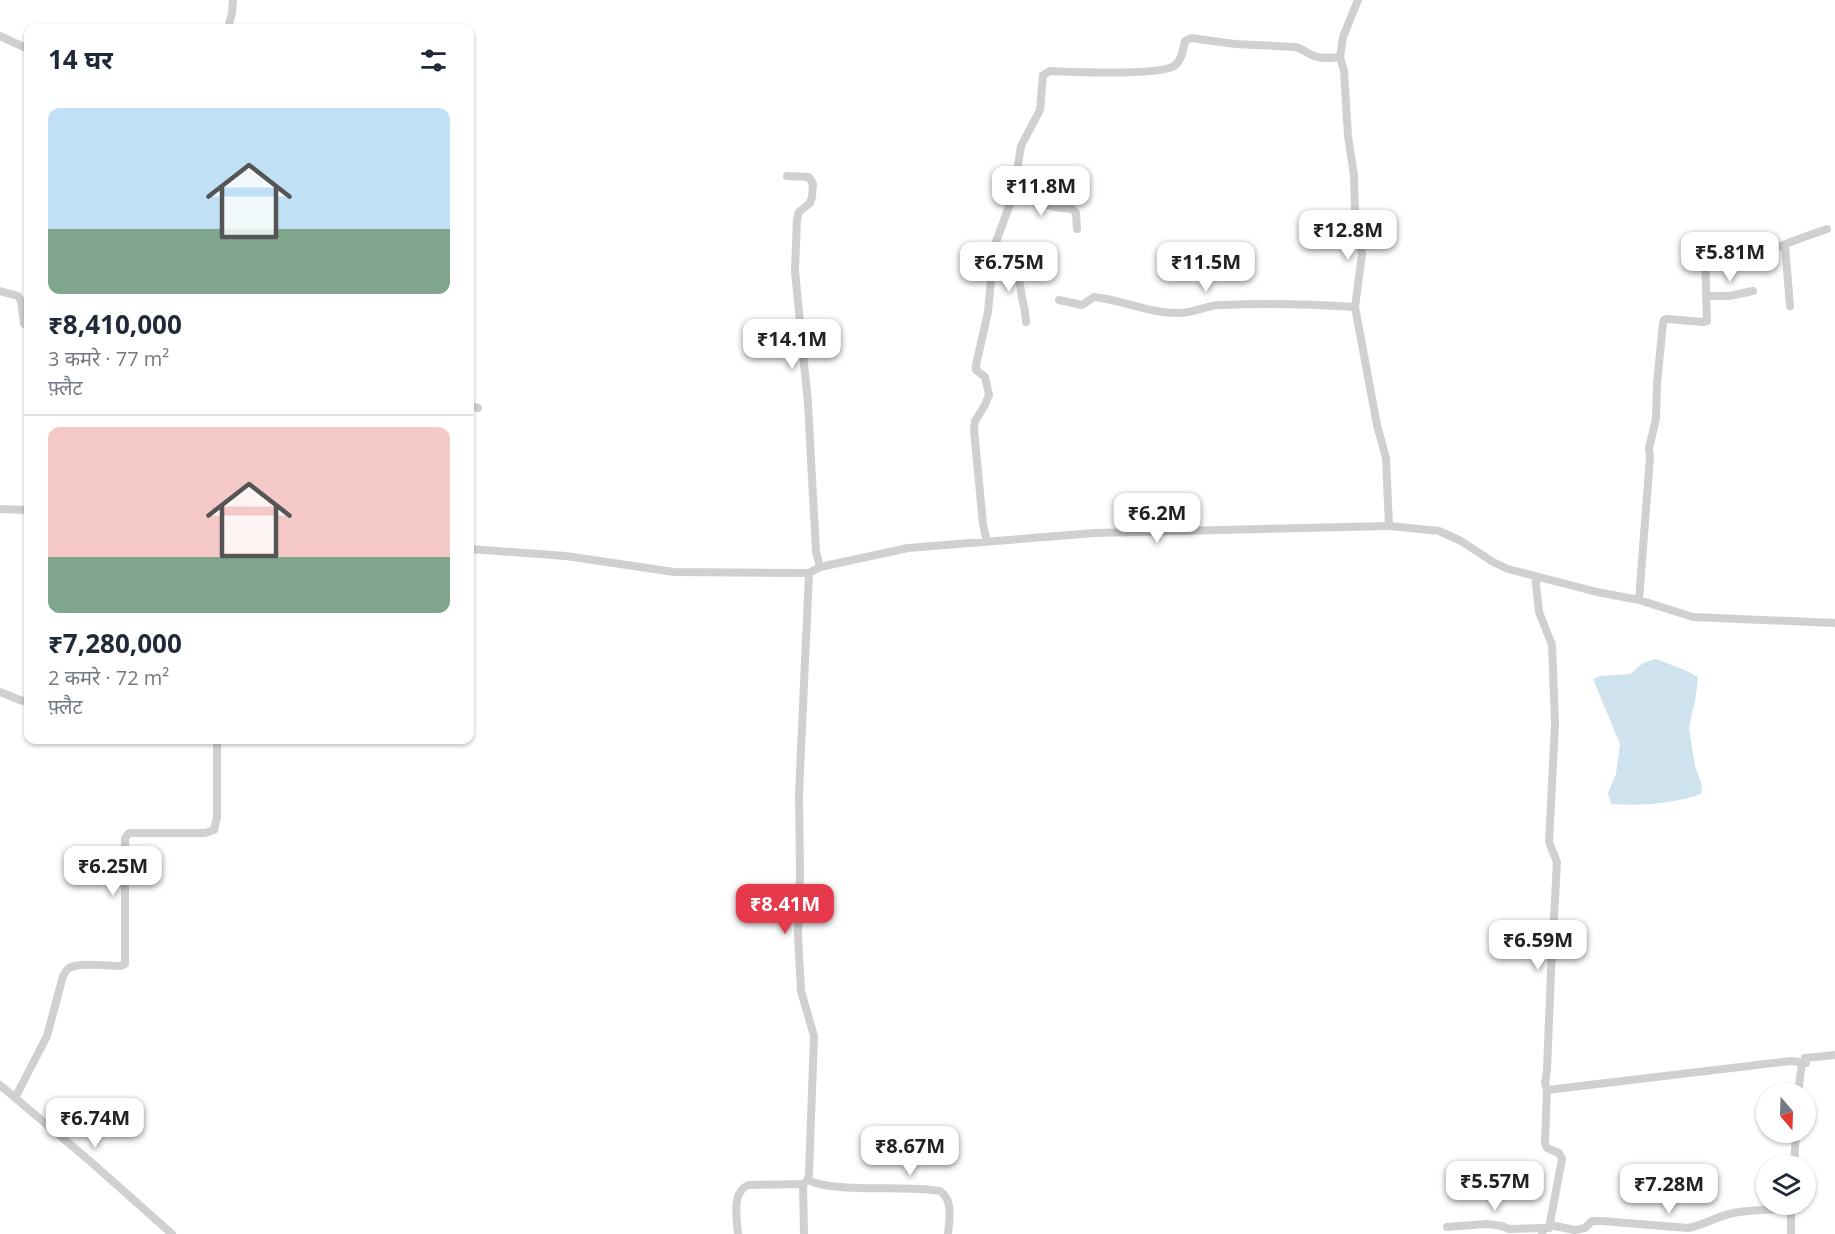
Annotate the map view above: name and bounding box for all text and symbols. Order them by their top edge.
text: 14 घर [48,41,113,77]
icon: filters [417,44,450,77]
icon: home [195,147,303,255]
pin: ₹11.8M [992,166,1090,217]
text: ₹11.8M [1006,172,1076,199]
pin: ₹12.8M [1299,210,1397,261]
text: ₹12.8M [1313,216,1383,243]
pin: ₹5.81M [1681,232,1779,283]
text: ₹5.81M [1695,238,1765,265]
pin: ₹6.75M [960,242,1058,293]
pin: ₹11.5M [1157,242,1255,293]
text: ₹6.75M [974,248,1044,275]
text: ₹11.5M [1171,248,1241,275]
text: ₹8,410,000 [48,306,182,342]
pin: ₹14.1M [743,319,841,370]
text: ₹14.1M [757,325,827,352]
text: 3 कमरे · 77 m² [48,345,169,372]
text: फ़्लैट [48,374,83,401]
icon: home [195,466,303,574]
pin: ₹6.2M [1115,493,1199,544]
text: ₹6.2M [1128,499,1186,526]
text: ₹7,280,000 [48,625,182,661]
text: 2 कमरे · 72 m² [48,664,169,691]
text: फ़्लैट [48,693,83,720]
pin: ₹6.25M [64,846,162,897]
text: ₹6.25M [78,852,148,879]
pin: ₹8.41M [736,884,834,935]
text: ₹8.41M [750,890,820,917]
pin: ₹6.59M [1489,920,1587,971]
text: ₹6.59M [1503,926,1573,953]
north arrow [1756,1083,1816,1143]
map controls [1756,1083,1816,1215]
pin: ₹6.74M [46,1098,144,1149]
text: ₹6.74M [60,1104,130,1131]
pin: ₹8.67M [861,1126,959,1177]
text: ₹8.67M [875,1132,945,1159]
button: layers [1756,1155,1816,1215]
pin: ₹5.57M [1446,1161,1544,1212]
pin: ₹7.28M [1620,1164,1718,1215]
text: ₹5.57M [1460,1167,1530,1194]
text: ₹7.28M [1634,1170,1704,1197]

